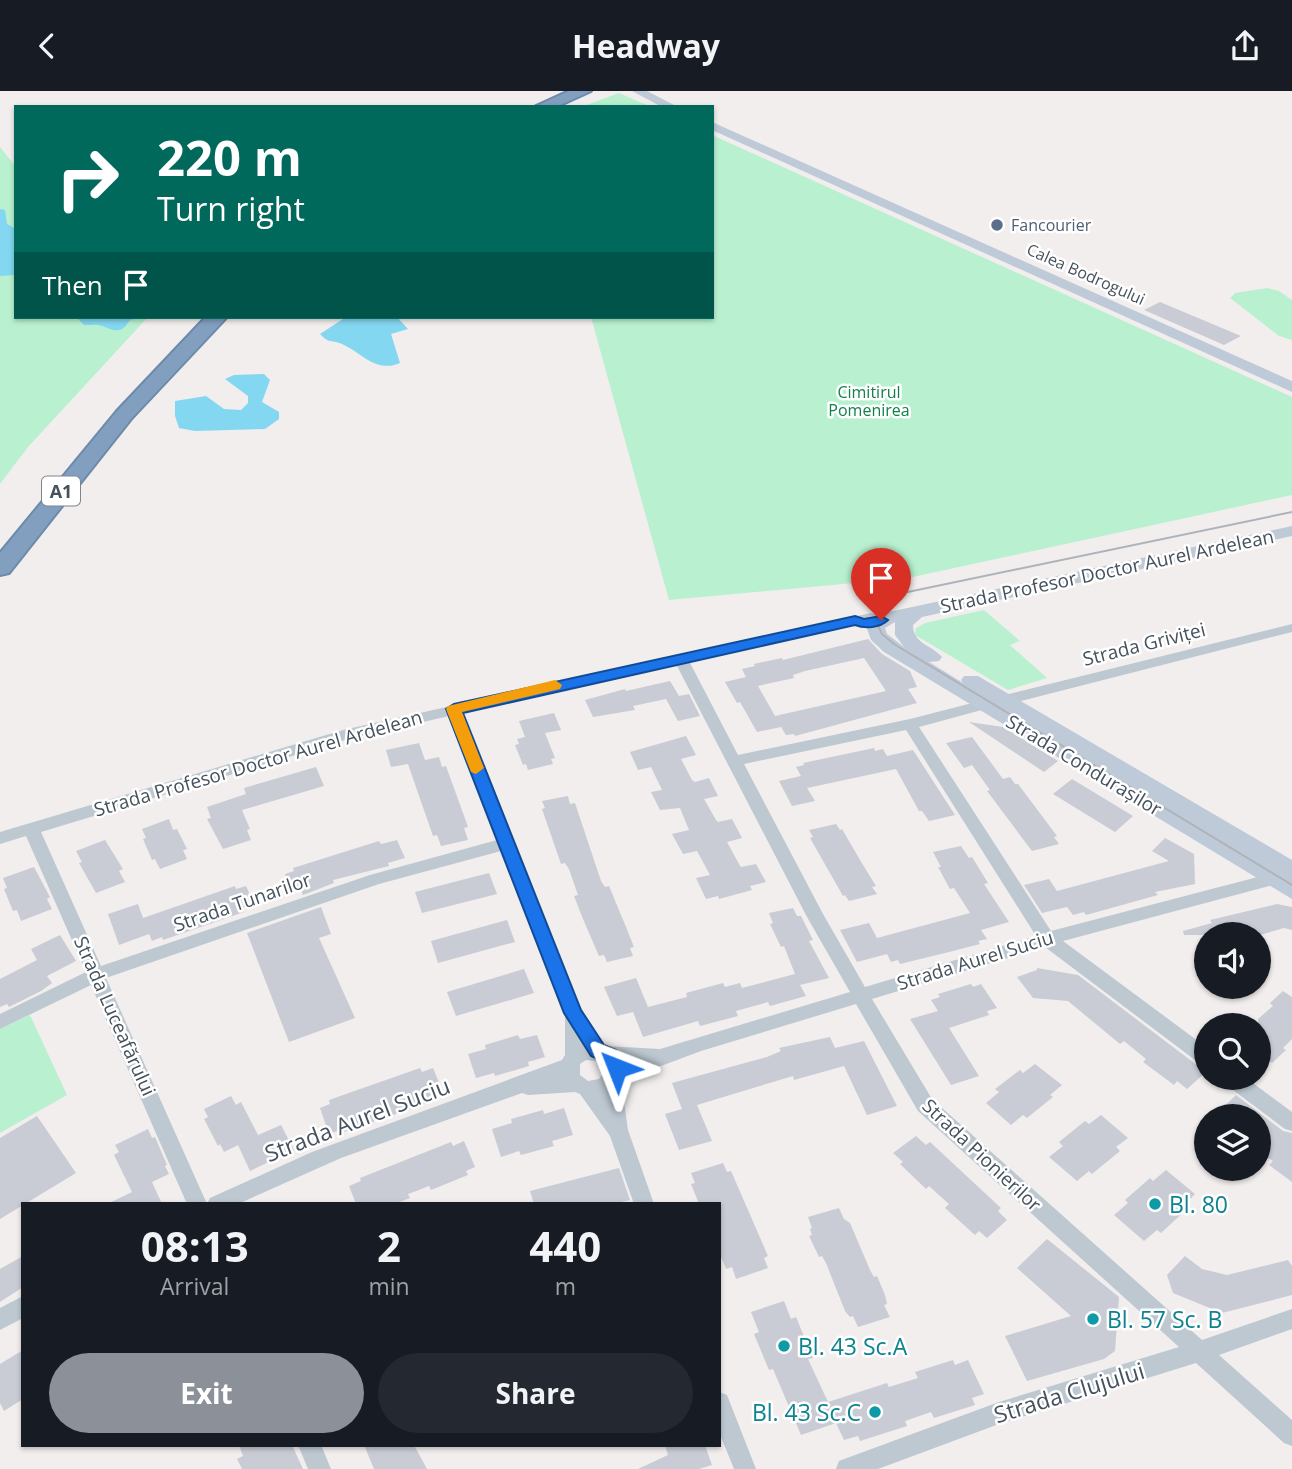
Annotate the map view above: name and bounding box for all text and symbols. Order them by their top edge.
text: Headway [572,24,720,67]
icon: back [28,27,66,65]
icon: share [1226,27,1264,65]
text: 220 m [157,124,302,190]
icon: right [42,133,133,224]
text: Turn right [157,187,305,230]
place label: Fancourier [1011,214,1092,236]
marker: Fancourier [989,217,1005,233]
street label: Calea Bodrogului [1023,238,1149,310]
icon: arrive [117,266,155,304]
text: Then [42,267,103,303]
park label: Cimitirul Pomenirea [828,381,910,421]
road number: A1 [42,477,80,505]
street label: Strada Profesor Doctor Aurel Ardelean [938,523,1276,619]
pin [851,548,911,620]
icon: arrive [862,559,900,597]
street label: Strada Griviței [1080,616,1208,672]
street label: Strada Profesor Doctor Aurel Ardelean [91,704,425,822]
street label: Strada Condurașilor [1001,708,1167,822]
street label: Strada Tunarilor [170,866,314,938]
map controls [1194,922,1271,1181]
button: sound [1194,922,1271,999]
street label: Strada Aurel Suciu [894,924,1056,996]
street label: Strada Luceafărului [68,932,162,1100]
button: search [1194,1013,1271,1090]
position arrow [580,1031,654,1105]
street label: Strada Aurel Suciu [260,1069,454,1169]
street label: Strada Pionierilor [917,1093,1047,1217]
button: layers [1194,1104,1271,1181]
place label: Bl. 80 [1169,1188,1228,1220]
marker: Bl. 80 [1147,1196,1163,1212]
text: 08:13 [141,1217,249,1274]
text: 2 [377,1217,401,1274]
text: 440 [529,1217,601,1274]
text: Arrival [160,1270,229,1302]
text: min [368,1270,410,1302]
text: m [555,1270,576,1302]
place label: Bl. 57 Sc. B [1107,1303,1222,1335]
marker: Bl. 57 Sc. B [1085,1311,1101,1327]
place label: Bl. 43 Sc.A [798,1330,908,1362]
marker: Bl. 43 Sc.A [776,1338,792,1354]
button: Exit [49,1353,364,1433]
button: Share [378,1353,693,1433]
street label: Strada Clujului [990,1354,1148,1430]
place label: Bl. 43 Sc.C [752,1396,861,1428]
marker: Bl. 43 Sc.C [867,1404,883,1420]

